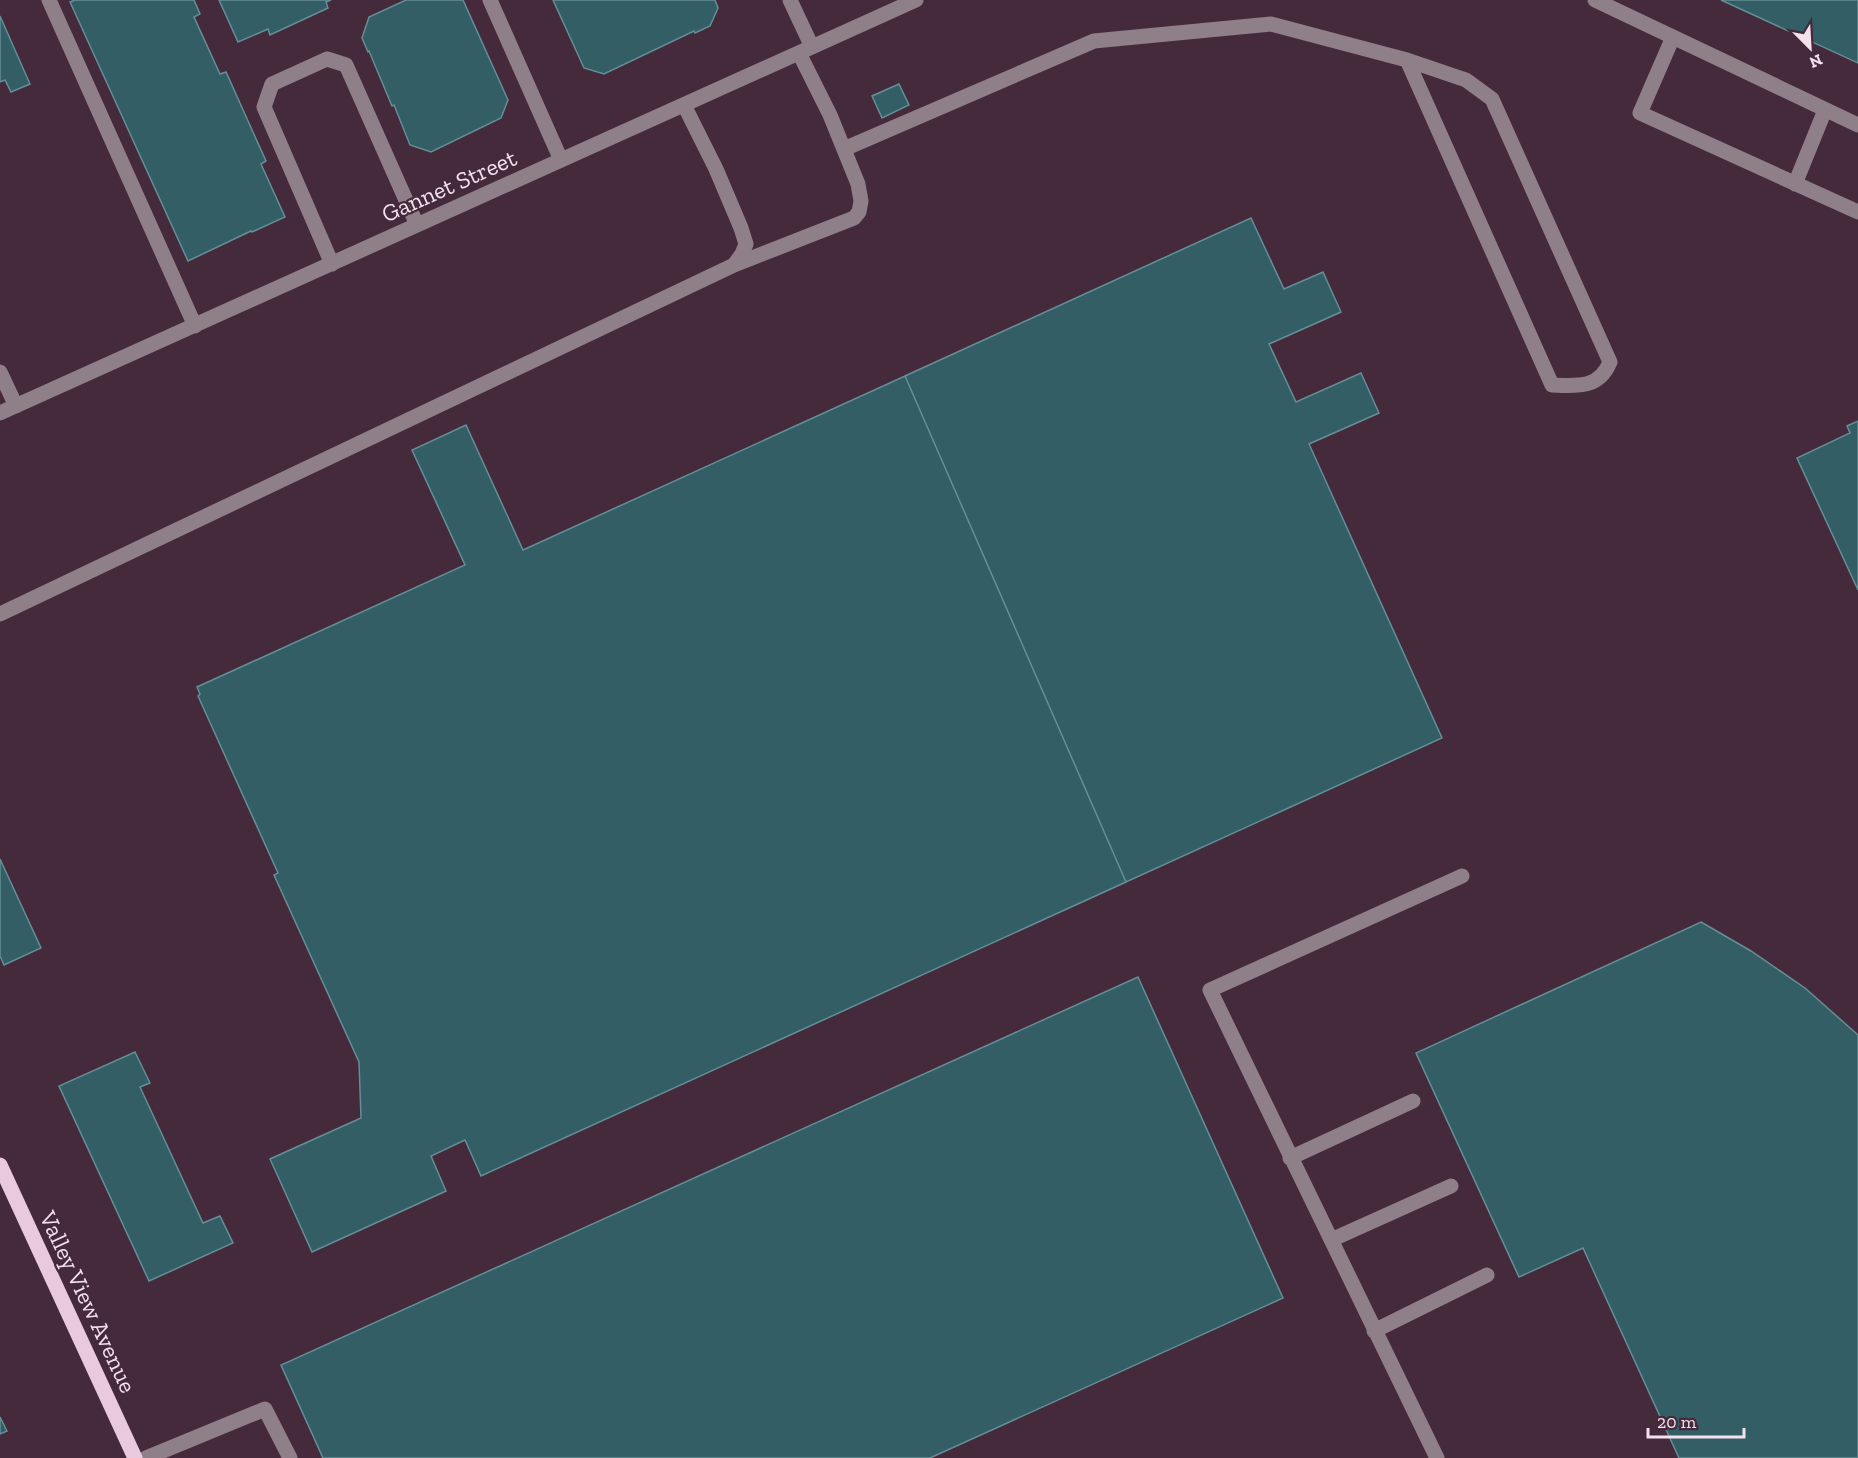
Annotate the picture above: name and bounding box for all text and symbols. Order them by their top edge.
north arrow [1780,18,1840,78]
text: N [1806,50,1825,72]
street label: Gannet Street [377,143,521,228]
street label: Valley View Avenue [33,1205,143,1397]
scale bar [1648,1401,1744,1439]
text: 20 m [1657,1411,1697,1433]

